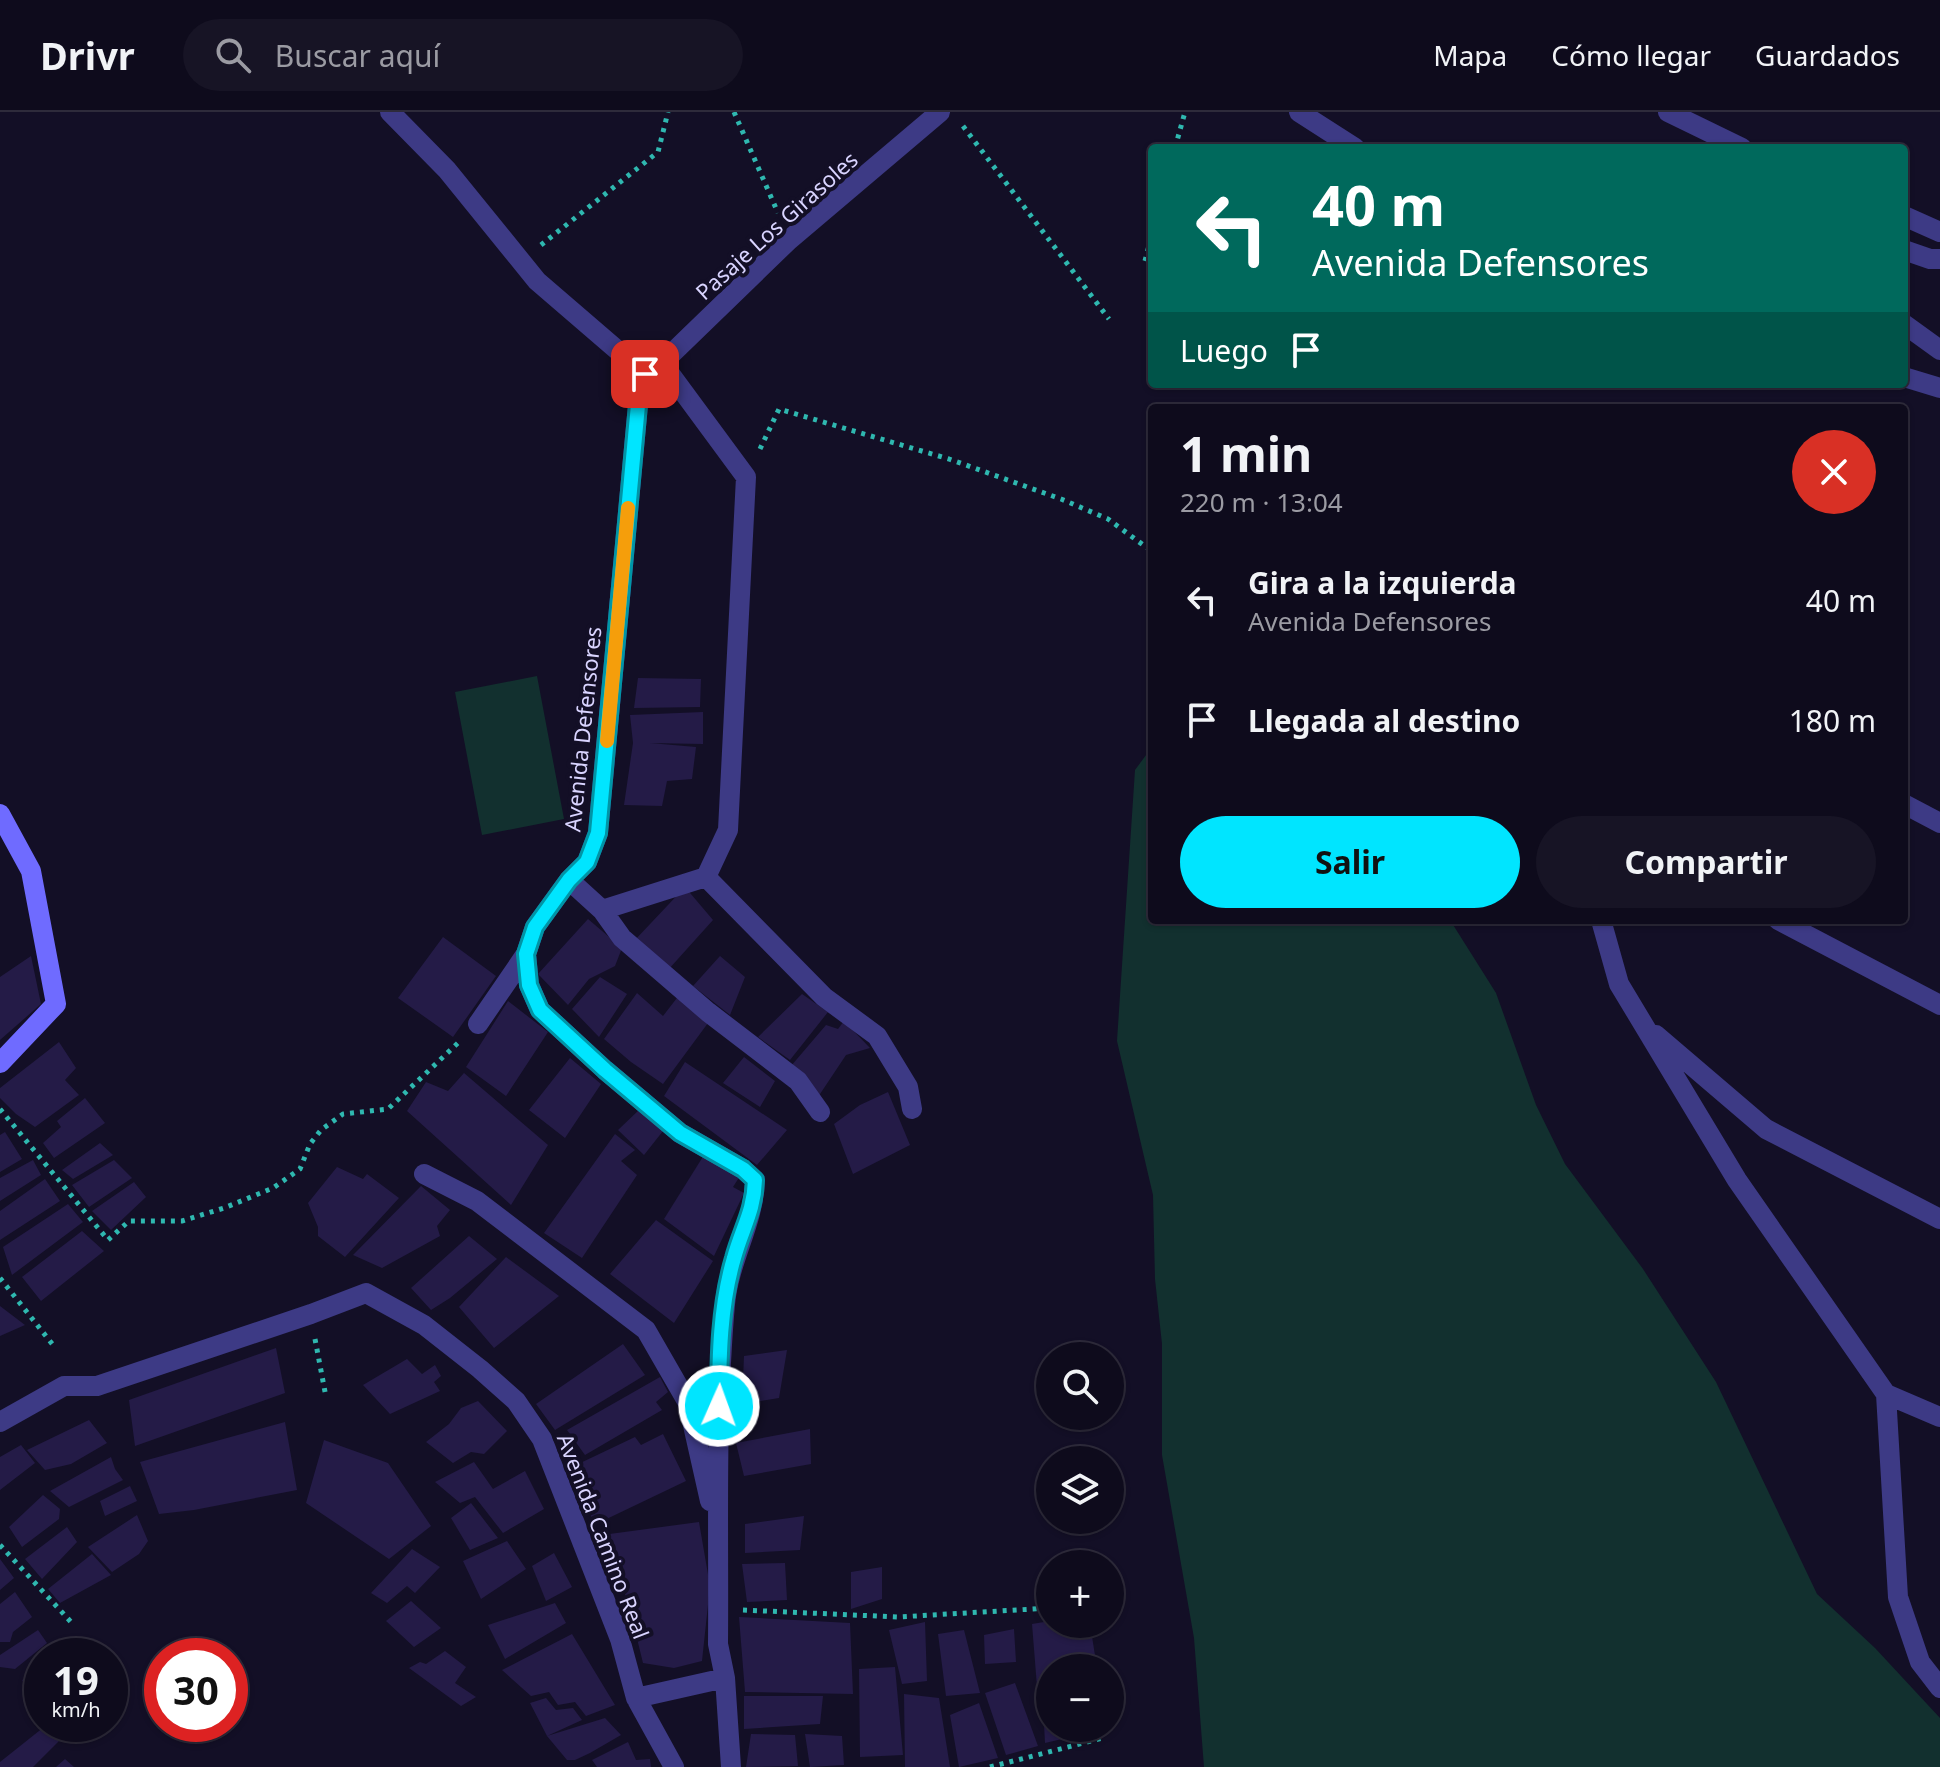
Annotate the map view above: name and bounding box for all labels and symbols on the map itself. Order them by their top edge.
street label: Pasaje Los Girasoles [688,144,864,306]
pin [611,340,679,408]
street label: Avenida Defensores [556,625,608,833]
position arrow [677,1364,761,1448]
street label: Avenida Camino Real [551,1429,657,1643]
speed limit sign: 30 [144,1638,248,1742]

